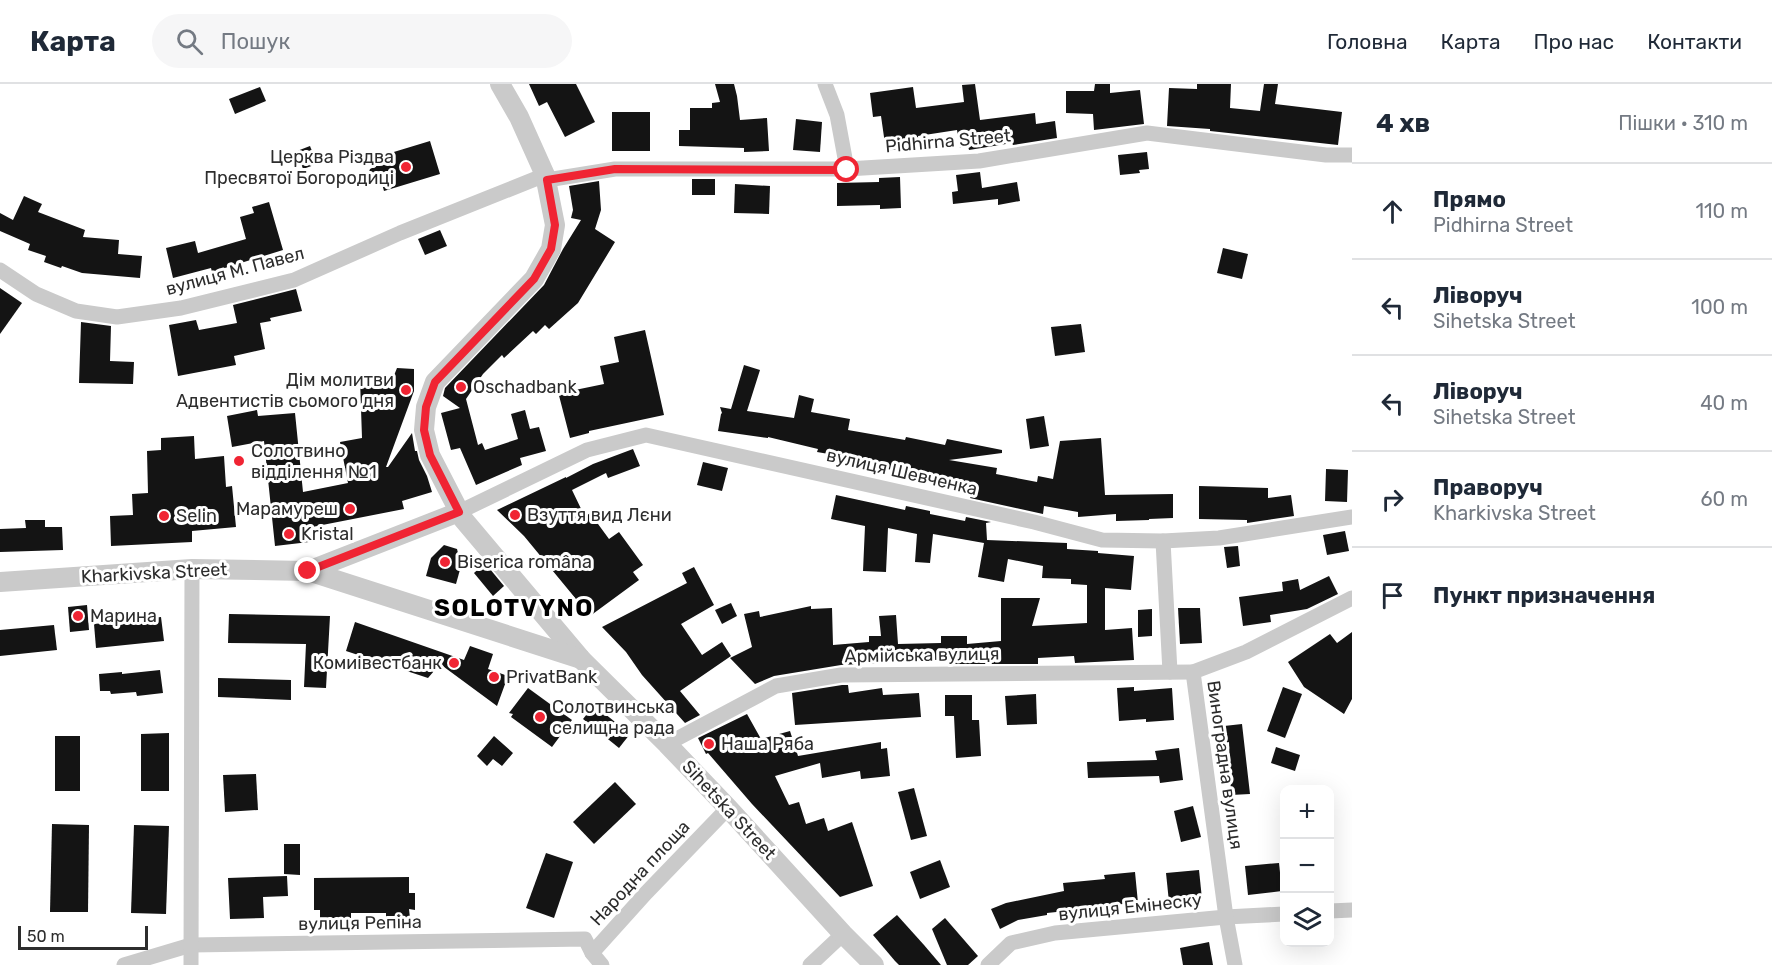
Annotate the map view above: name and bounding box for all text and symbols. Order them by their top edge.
search box [152,14,572,68]
text: Карта [30,25,116,58]
icon: search [173,25,206,58]
text: Пошук [221,28,290,55]
text: Головна [1327,29,1408,54]
text: Карта [1441,29,1501,54]
text: Про нас [1534,29,1614,54]
text: Контакти [1647,29,1742,54]
text: 4 хв [1376,108,1430,139]
text: Пішки · 310 m [1618,111,1748,135]
street label: Pidhirna Street [884,125,1012,157]
place label: Церква Різдва Пресвятої Богородиці [204,146,394,189]
route start [833,156,859,182]
marker: Церква Різдва Пресвятої Богородиці [399,160,413,174]
text: Прямо [1433,186,1506,213]
icon: ahead [1376,195,1409,228]
text: 110 m [1696,199,1748,223]
text: Pidhirna Street [1433,213,1573,237]
street label: вулиця М. Павел [163,242,307,300]
text: Ліворуч [1433,282,1523,309]
icon: left [1376,291,1409,324]
text: 100 m [1691,295,1748,319]
text: Sihetska Street [1433,309,1576,333]
place label: Дім молитви Адвентистів сьомого дня [176,369,394,412]
place label: Oschadbank [473,376,577,398]
text: Ліворуч [1433,378,1523,405]
marker: Oschadbank [454,380,468,394]
marker: Дім молитви Адвентистів сьомого дня [399,383,413,397]
icon: left [1376,387,1409,420]
text: 40 m [1700,391,1748,415]
text: Sihetska Street [1433,405,1576,429]
place label: Солотвино відділення №1 [251,440,377,483]
street label: вулиця Шевченка [824,444,980,500]
marker: Солотвино відділення №1 [232,454,246,468]
text: Праворуч [1433,474,1543,501]
icon: right [1376,483,1409,516]
text: 60 m [1701,487,1748,511]
place label: Марамуреш [236,498,338,520]
text: Kharkivska Street [1433,501,1596,525]
marker: Марамуреш [343,502,357,516]
place label: Взуття вид Лєни [527,504,672,526]
place label: Selin [176,505,217,527]
marker: Взуття вид Лєни [508,508,522,522]
marker: Selin [157,509,171,523]
place label: Kristal [301,523,354,545]
marker: Kristal [282,527,296,541]
place label: Biserica româna [457,551,592,573]
marker: Biserica româna [438,555,452,569]
route end [294,557,320,583]
street label: Kharkivska Street [80,558,228,588]
icon: arrive [1376,579,1409,612]
text: Пункт призначення [1433,582,1655,609]
district label: SOLOTVYNO [434,594,594,622]
place label: Марина [90,605,157,627]
marker: Марина [71,609,85,623]
street label: Армійська вулиця [844,643,1000,667]
place label: Комиівестбанк [313,652,442,674]
marker: Комиівестбанк [447,656,461,670]
place label: PrivatBank [506,666,598,688]
marker: PrivatBank [487,670,501,684]
street label: Виноградна вулиця [1202,679,1248,851]
place label: Солотвинська селищна рада [552,696,675,739]
marker: Солотвинська селищна рада [533,710,547,724]
place label: Наша Ряба [721,733,814,755]
marker: Наша Ряба [702,737,716,751]
street label: Sihetska Street [677,756,781,864]
map controls [1280,785,1334,947]
button: + [1280,785,1334,839]
street label: Народна площа [586,816,694,930]
button: − [1280,839,1334,893]
street label: вулиця Емінеску [1057,889,1203,925]
button: layers [1280,893,1334,947]
street label: вулиця Репіна [298,911,422,935]
scale bar [18,923,148,950]
text: 50 m [27,927,65,946]

